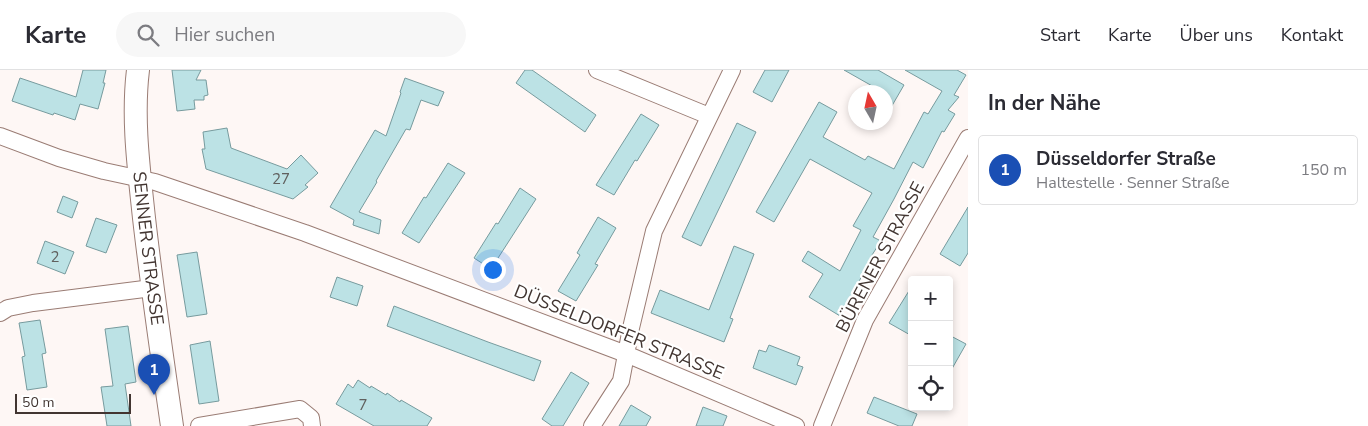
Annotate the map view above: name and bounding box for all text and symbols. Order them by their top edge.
search box [116,12,466,57]
text: Karte [25,19,86,51]
icon: search [134,21,162,49]
text: Hier suchen [174,22,275,48]
text: Start [1040,23,1080,47]
text: Karte [1108,23,1152,47]
text: Über uns [1180,23,1253,47]
text: Kontakt [1281,23,1343,47]
north arrow [848,85,893,130]
text: In der Nähe [988,89,1101,117]
text: Düsseldorfer Straße [1036,146,1216,172]
text: 1 [1000,159,1010,181]
text: 150 m [1300,159,1347,181]
house number: 27 [272,169,290,189]
street label: SENNER STRASSE [127,170,169,327]
text: Haltestelle · Senner Straße [1036,172,1229,194]
street label: BÜRENER STRASSE [830,177,930,337]
house number: 2 [50,247,60,267]
your location [480,257,506,283]
map controls [908,276,953,411]
button: + [908,276,953,321]
street label: DÜSSELDORFER STRASSE [511,279,727,385]
button: − [908,321,953,366]
pin: 1 [138,354,170,395]
button: locate [908,366,953,411]
scale bar [15,391,131,414]
text: 50 m [22,393,54,412]
house number: 7 [358,395,368,415]

